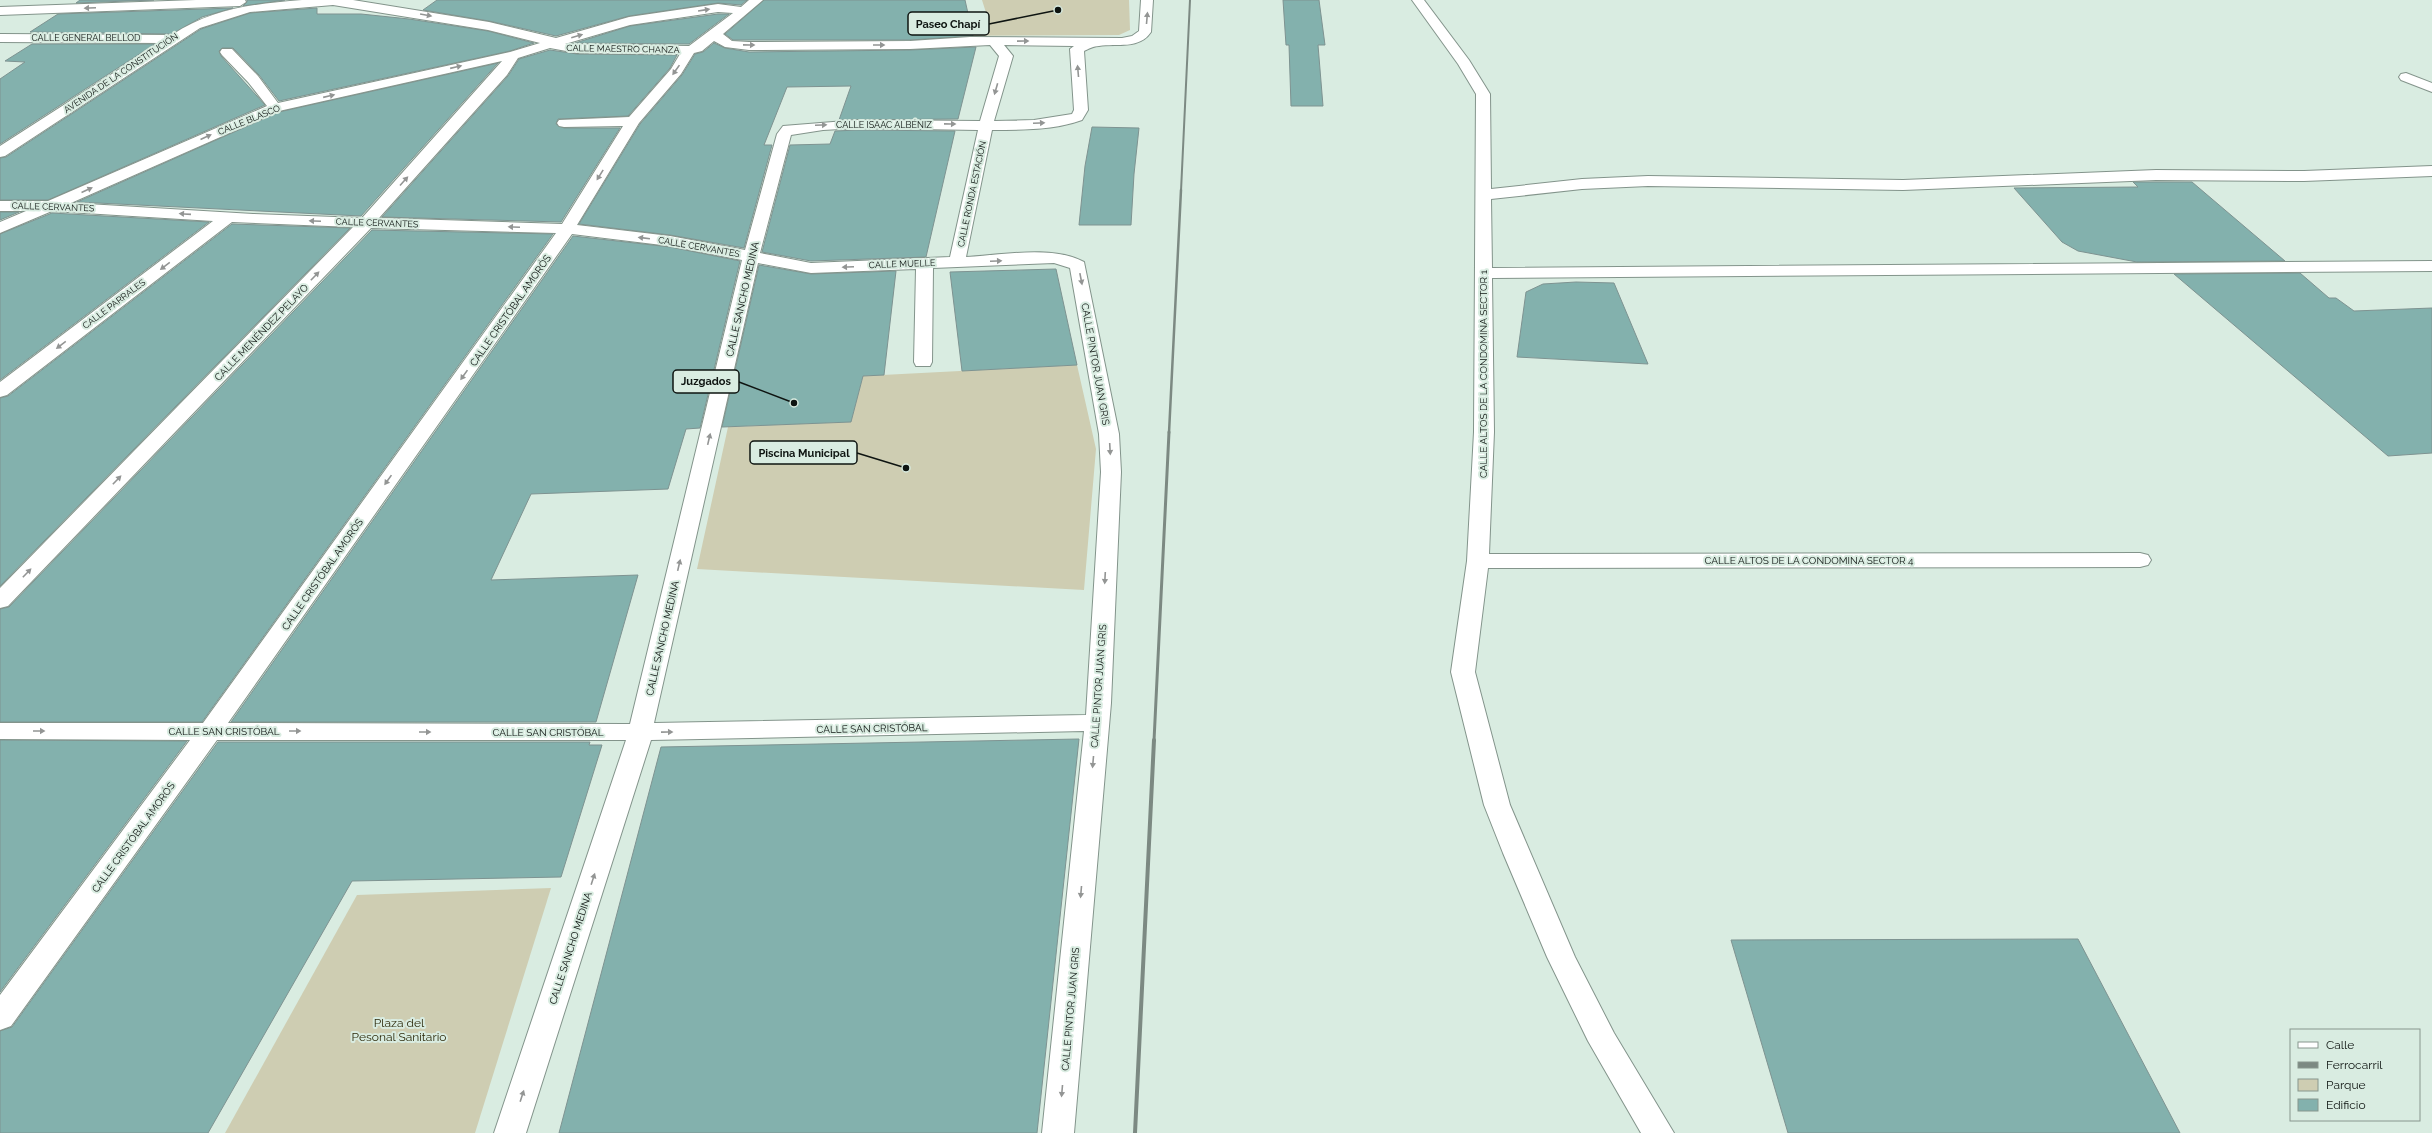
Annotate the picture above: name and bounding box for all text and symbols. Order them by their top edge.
one-way arrow [84,4,96,11]
one-way arrow [698,7,710,13]
one-way arrow [419,12,432,18]
callout: Paseo Chapí [908,12,989,35]
one-way arrow [1143,12,1150,24]
text: Paseo Chapí [916,18,981,31]
street label: AVENIDA DE LA CONSTITUCIÓN [61,30,180,115]
street label: CALLE GENERAL BELLOD [32,33,141,43]
one-way arrow [571,33,583,39]
one-way arrow [1017,38,1030,44]
one-way arrow [743,42,755,49]
one-way arrow [873,42,886,48]
street label: CALLE MAESTRO CHANZA [566,43,680,55]
one-way arrow [449,64,462,70]
one-way arrow [672,65,680,75]
one-way arrow [1074,65,1081,77]
one-way arrow [993,83,999,95]
one-way arrow [322,92,335,98]
street label: CALLE BLASCO [217,103,282,137]
street label: CALLE ISAAC ALBÉNIZ [836,119,932,130]
one-way arrow [1033,119,1045,126]
one-way arrow [944,121,956,128]
one-way arrow [815,122,827,129]
one-way arrow [200,134,212,141]
street label: CALLE RONDA ESTACIÓN [955,140,988,248]
one-way arrow [597,169,604,181]
one-way arrow [399,176,408,186]
one-way arrow [81,186,93,193]
street label: CALLE CERVANTES [11,201,95,213]
one-way arrow [179,211,191,218]
street label: CALLE CERVANTES [335,217,419,229]
one-way arrow [308,218,321,224]
one-way arrow [508,224,521,230]
one-way arrow [638,235,650,241]
street label: CALLE CERVANTES [657,235,741,259]
street label: CALLE SANCHO MEDINA [724,240,761,358]
street label: CALLE CRISTÓBAL AMORÓS [468,253,553,368]
street label: CALLE MUELLE [869,258,936,270]
one-way arrow [990,258,1003,264]
one-way arrow [159,262,170,270]
one-way arrow [842,263,854,270]
street label: CALLE ALTOS DE LA CONDOMINA SECTOR 1 [1478,269,1489,478]
one-way arrow [310,271,320,281]
one-way arrow [1078,273,1084,285]
street label: CALLE PARRALES [81,277,148,331]
street label: CALLE MENÉNDEZ PELAYO [212,281,311,383]
street label: CALLE PINTOR JUAN GRIS [1079,302,1112,426]
one-way arrow [56,340,66,348]
one-way arrow [460,369,468,380]
callout: Juzgados [673,370,739,393]
text: Juzgados [681,375,732,388]
one-way arrow [706,432,712,445]
callout: Piscina Municipal [750,441,857,464]
one-way arrow [1106,443,1113,455]
text: Piscina Municipal [758,447,850,460]
one-way arrow [113,475,122,485]
one-way arrow [384,475,392,486]
street label: CALLE CRISTÓBAL AMORÓS [280,517,365,632]
street label: CALLE ALTOS DE LA CONDOMINA SECTOR 4 [1705,555,1914,566]
one-way arrow [676,559,682,571]
one-way arrow [22,568,32,578]
one-way arrow [1101,572,1108,584]
street label: CALLE SANCHO MEDINA [644,579,681,697]
street label: CALLE PINTOR JUAN GRIS [1089,624,1108,748]
street label: CALLE SAN CRISTÓBAL [816,722,928,735]
street label: CALLE SAN CRISTÓBAL [168,726,280,737]
street label: CALLE SAN CRISTÓBAL [492,727,604,738]
one-way arrow [33,728,46,734]
one-way arrow [289,728,302,734]
one-way arrow [419,728,431,735]
one-way arrow [661,729,674,735]
one-way arrow [1090,756,1096,768]
street label: CALLE CRISTÓBAL AMORÓS [90,780,177,894]
one-way arrow [590,873,596,885]
one-way arrow [1077,886,1084,898]
street label: CALLE SANCHO MEDINA [547,890,594,1006]
street label: CALLE PINTOR JUAN GRIS [1060,947,1081,1071]
park label: Plaza del Pesonal Sanitario [352,1016,446,1044]
legend [2290,1029,2420,1121]
text: Calle [2326,1038,2354,1052]
text: Ferrocarril [2326,1058,2383,1072]
text: Parque [2326,1078,2366,1092]
one-way arrow [1059,1085,1066,1097]
one-way arrow [519,1090,525,1102]
text: Edificio [2326,1098,2366,1112]

